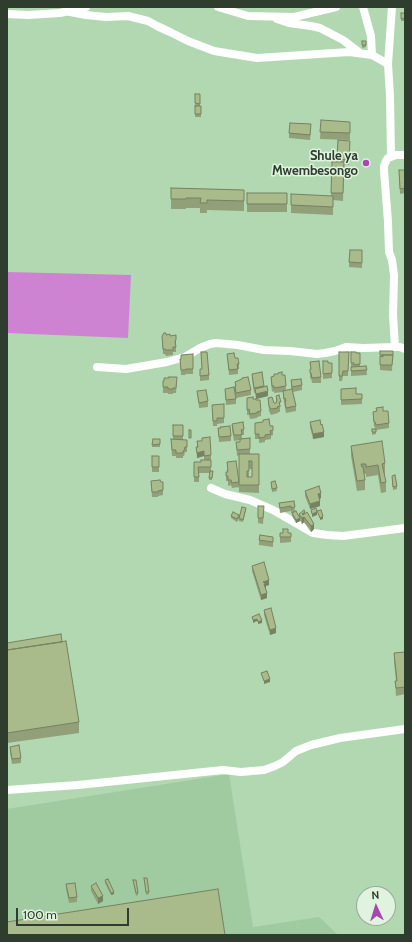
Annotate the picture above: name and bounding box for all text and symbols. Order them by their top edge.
place label: Shule ya Mwembesongo [272,148,358,179]
marker: Shule ya Mwembesongo [361,158,371,168]
north arrow [356,886,396,926]
text: N [371,888,380,902]
scale bar [18,900,131,926]
text: 100 m [23,907,57,922]

